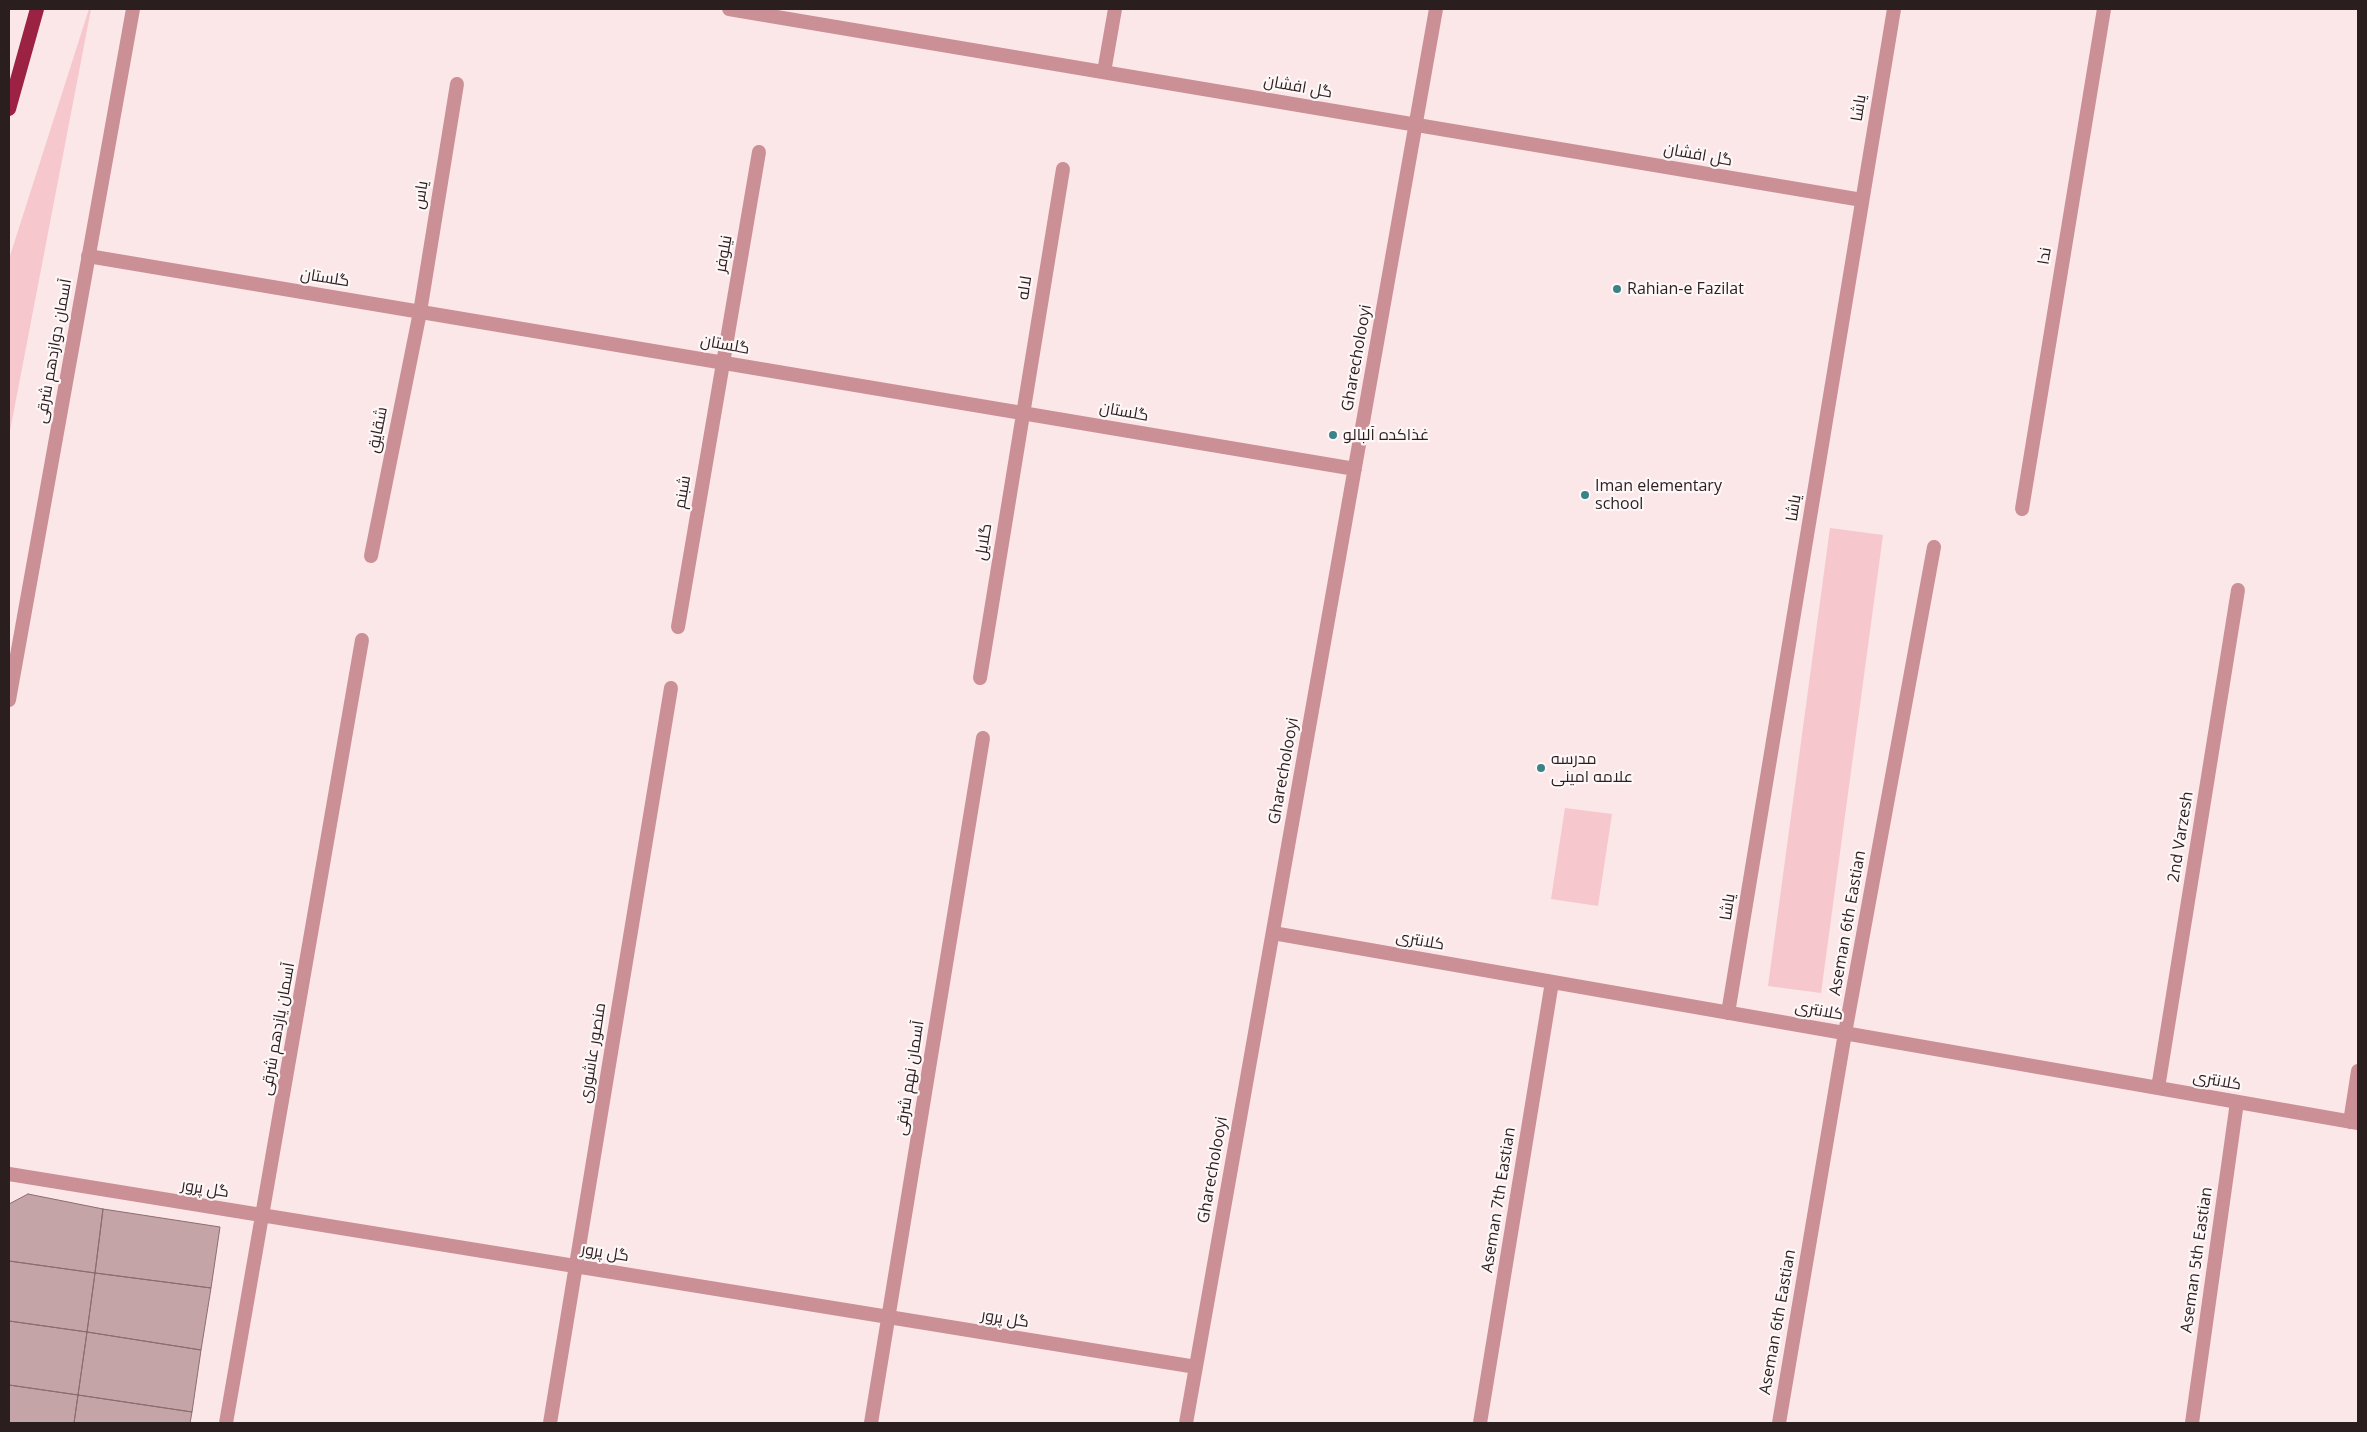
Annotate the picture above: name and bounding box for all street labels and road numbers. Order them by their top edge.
street label: گل افشان [1262,72,1334,102]
street label: یاشا [1847,93,1871,123]
street label: گل افشان [1662,140,1734,170]
street label: یاس [409,179,433,211]
street label: نیلوفر [711,234,737,274]
street label: ندا [2034,246,2056,266]
street label: گلستان [299,265,351,291]
street label: لاله [1014,275,1036,301]
street label: آسمان دوازدهم شرقی [32,277,76,425]
street label: Gharecholooyi [1338,303,1376,413]
street label: گلستان [699,331,751,359]
street label: گلستان [1098,398,1150,426]
street label: شقایق [364,405,392,455]
street label: شبنم [671,474,695,510]
street label: یاشا [1782,493,1806,523]
street label: گلایل [972,522,996,562]
street label: Gharecholooyi [1265,716,1303,826]
street label: 2nd Varzesh [2164,790,2198,884]
street label: Aseman 6th Eastian [1826,849,1870,997]
street label: یاشا [1716,892,1740,922]
street label: کلانتری [1394,927,1446,955]
street label: آسمان یازدهم شرقی [257,961,299,1097]
street label: کلانتری [1793,997,1845,1025]
street label: منصور عاشوری [576,1001,610,1105]
street label: آسمان نهم شرقی [891,1019,929,1137]
street label: کلانتری [2191,1067,2243,1095]
street label: Gharecholooyi [1194,1115,1232,1225]
street label: Aseman 7th Eastian [1478,1126,1520,1274]
street label: گل پرور [180,1176,230,1202]
street label: Aseman 5th Eastian [2177,1186,2217,1334]
street label: گل پرور [580,1240,630,1266]
street label: Aseman 6th Eastian [1756,1248,1800,1396]
street label: گل پرور [980,1306,1030,1332]

